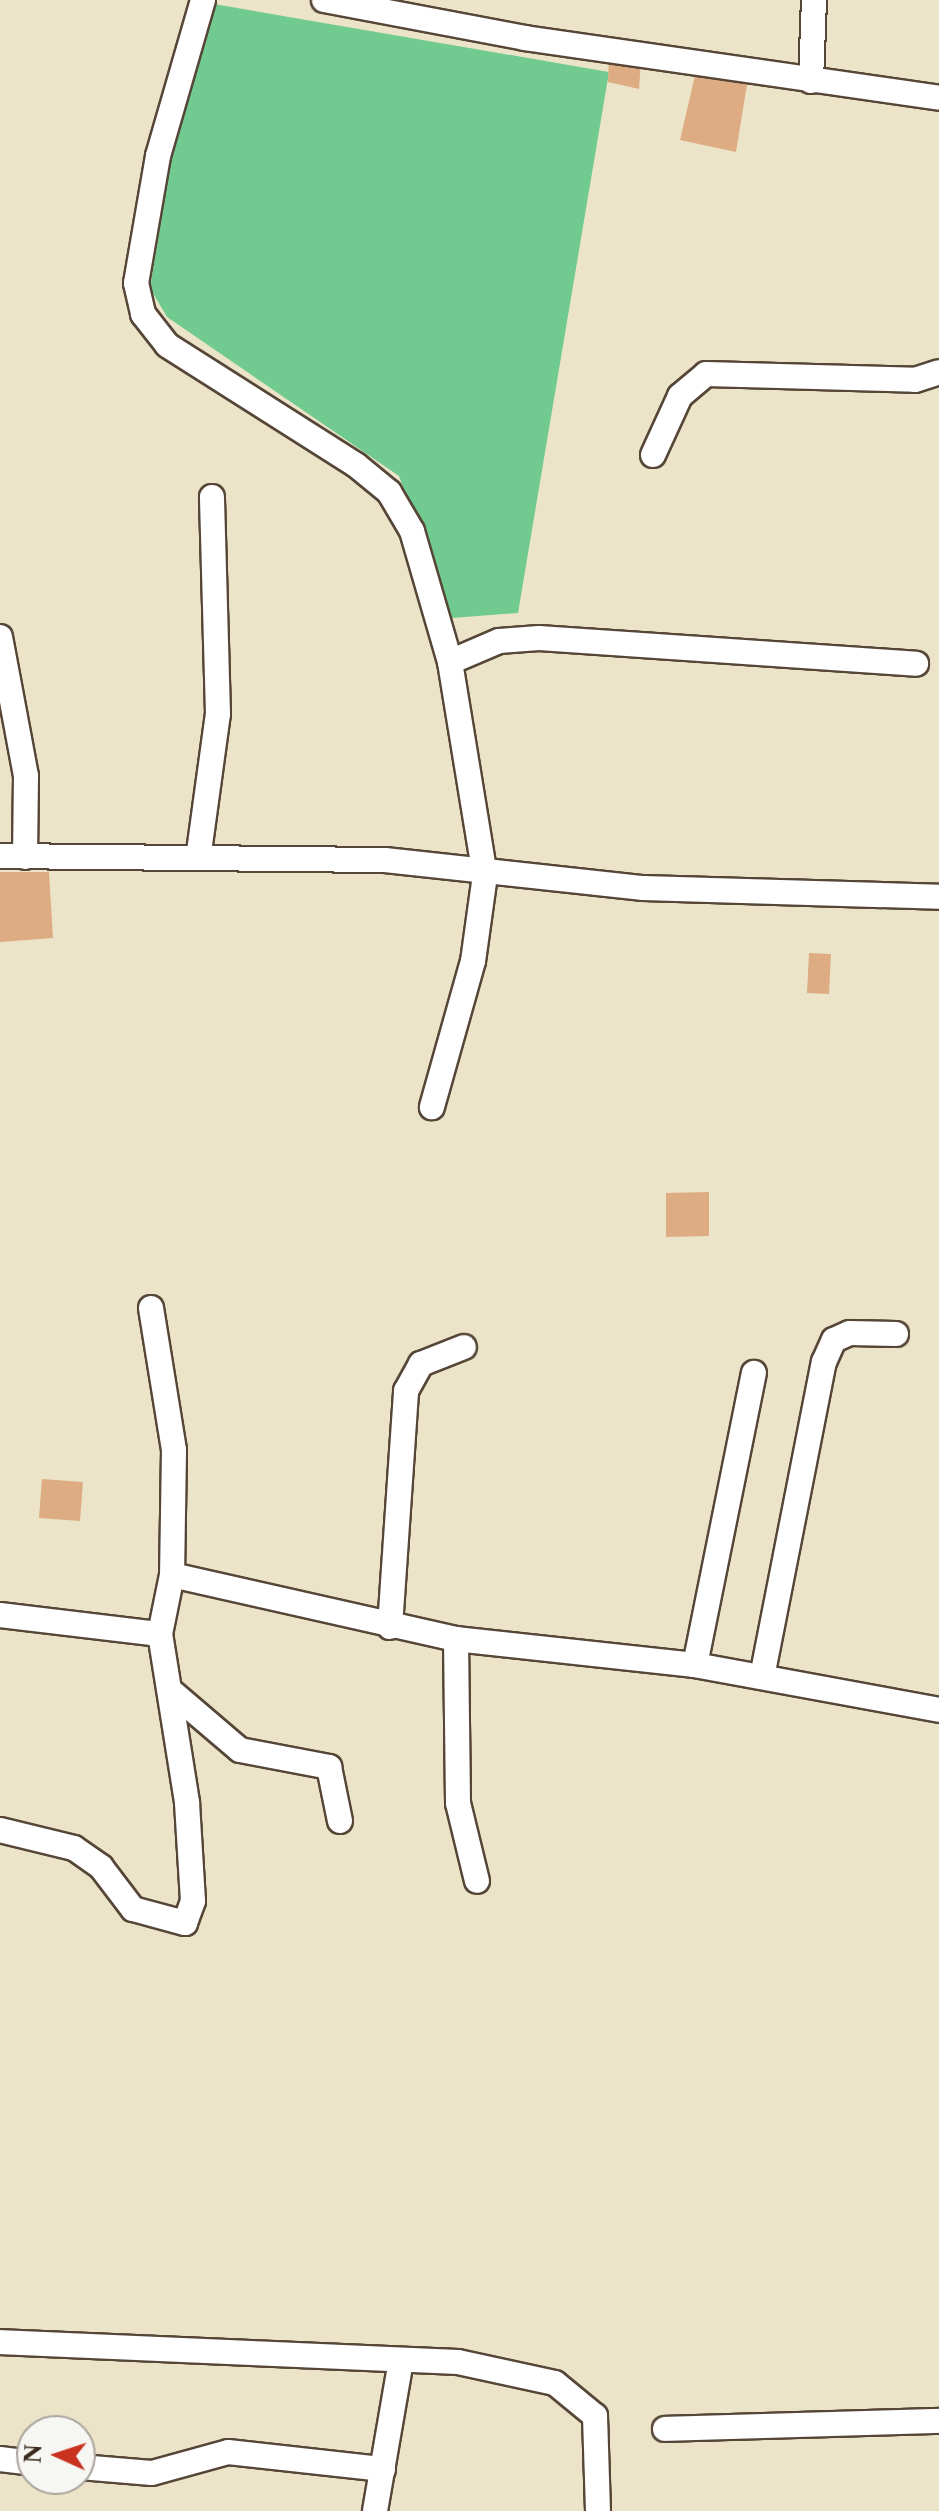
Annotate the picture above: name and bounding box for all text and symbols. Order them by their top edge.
north arrow [16,2415,96,2495]
text: N [20,2444,48,2464]

